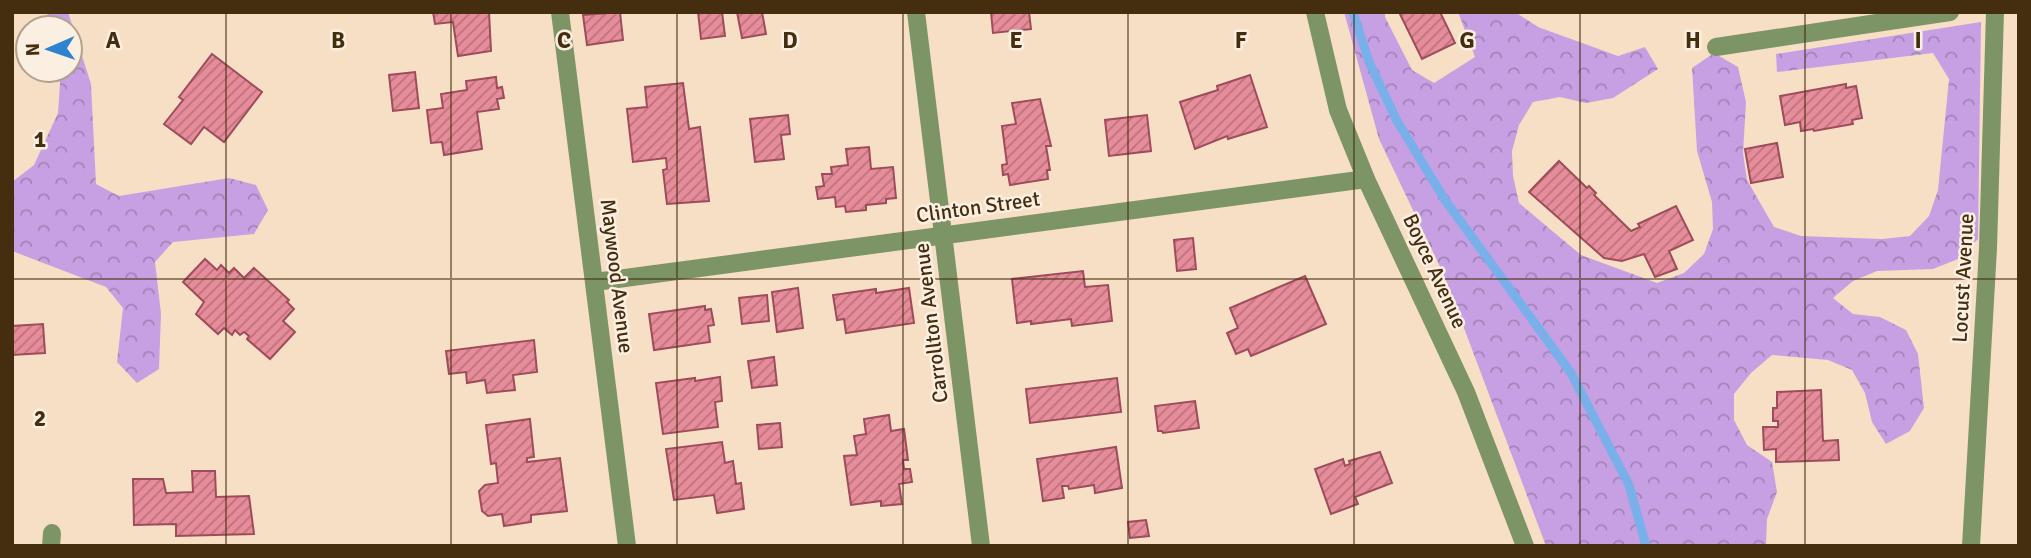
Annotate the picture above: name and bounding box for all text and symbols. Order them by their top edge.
north arrow [14,14,84,84]
text: A [106,26,121,55]
text: B [331,26,345,55]
text: C [557,26,571,55]
text: D [782,26,798,55]
text: E [1009,26,1023,55]
text: F [1235,26,1247,55]
text: G [1459,26,1475,55]
text: H [1685,26,1701,55]
text: I [1914,26,1922,55]
text: N [21,43,45,57]
text: 1 [34,125,46,154]
street label: Clinton Street [914,185,1042,229]
street label: Maywood Avenue [595,197,639,355]
street label: Boyce Avenue [1397,210,1473,332]
street label: Locust Avenue [1947,213,1979,343]
street label: Carrollton Avenue [908,242,954,404]
text: 2 [34,404,46,433]

